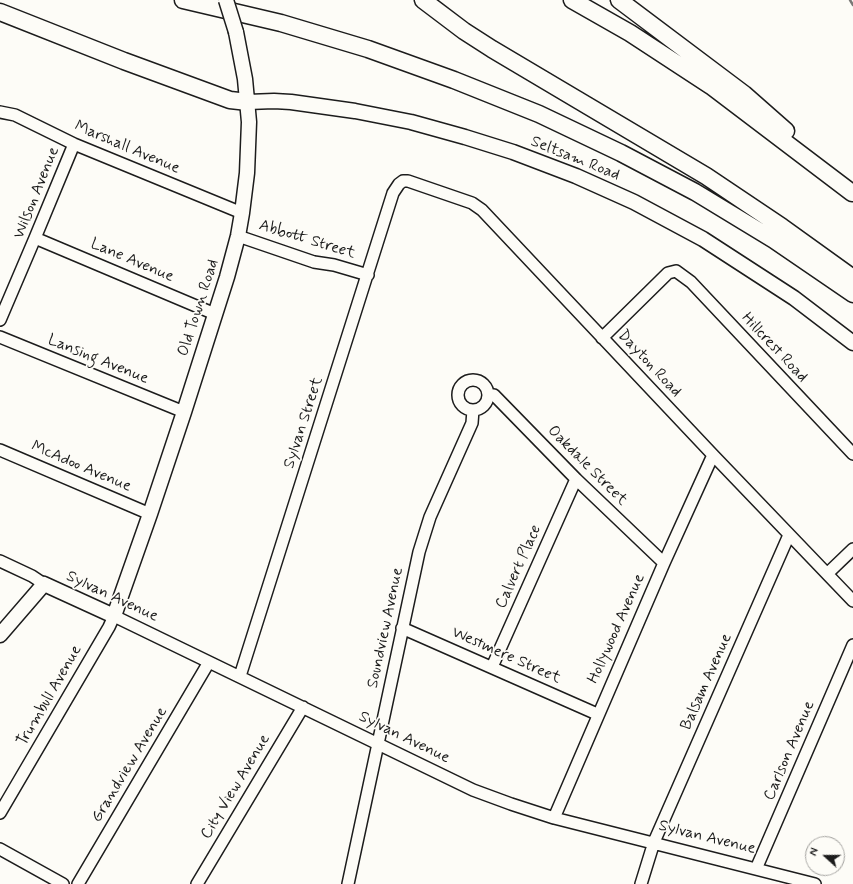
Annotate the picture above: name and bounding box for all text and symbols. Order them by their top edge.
street label: Marshall Avenue [71,117,183,179]
street label: Seltsam Road [528,132,622,186]
street label: Wilson Avenue [10,144,64,242]
street label: Abbott Street [257,216,357,264]
street label: Lane Avenue [87,235,177,287]
street label: Old Town Road [174,257,224,359]
street label: Hillcrest Road [737,309,811,387]
street label: Dayton Road [613,326,685,402]
street label: Lansing Avenue [45,331,151,389]
street label: Sylvan Street [280,375,328,471]
street label: Oakdale Street [543,422,631,510]
street label: McAdoo Avenue [28,437,134,497]
street label: Calvert Place [492,522,546,612]
street label: Soundview Avenue [364,566,408,690]
street label: Sylvan Avenue [63,567,161,627]
street label: Hollywood Avenue [584,571,650,687]
street label: Westmere Street [448,623,564,689]
street label: Balsam Avenue [677,631,737,733]
street label: Trumbull Avenue [13,642,87,750]
street label: Carlson Avenue [760,698,820,804]
street label: Grandview Avenue [88,704,172,826]
street label: Sylvan Avenue [355,708,453,768]
street label: City View Avenue [197,731,275,843]
street label: Sylvan Avenue [656,817,758,859]
north arrow [805,836,845,876]
text: N [807,846,823,858]

